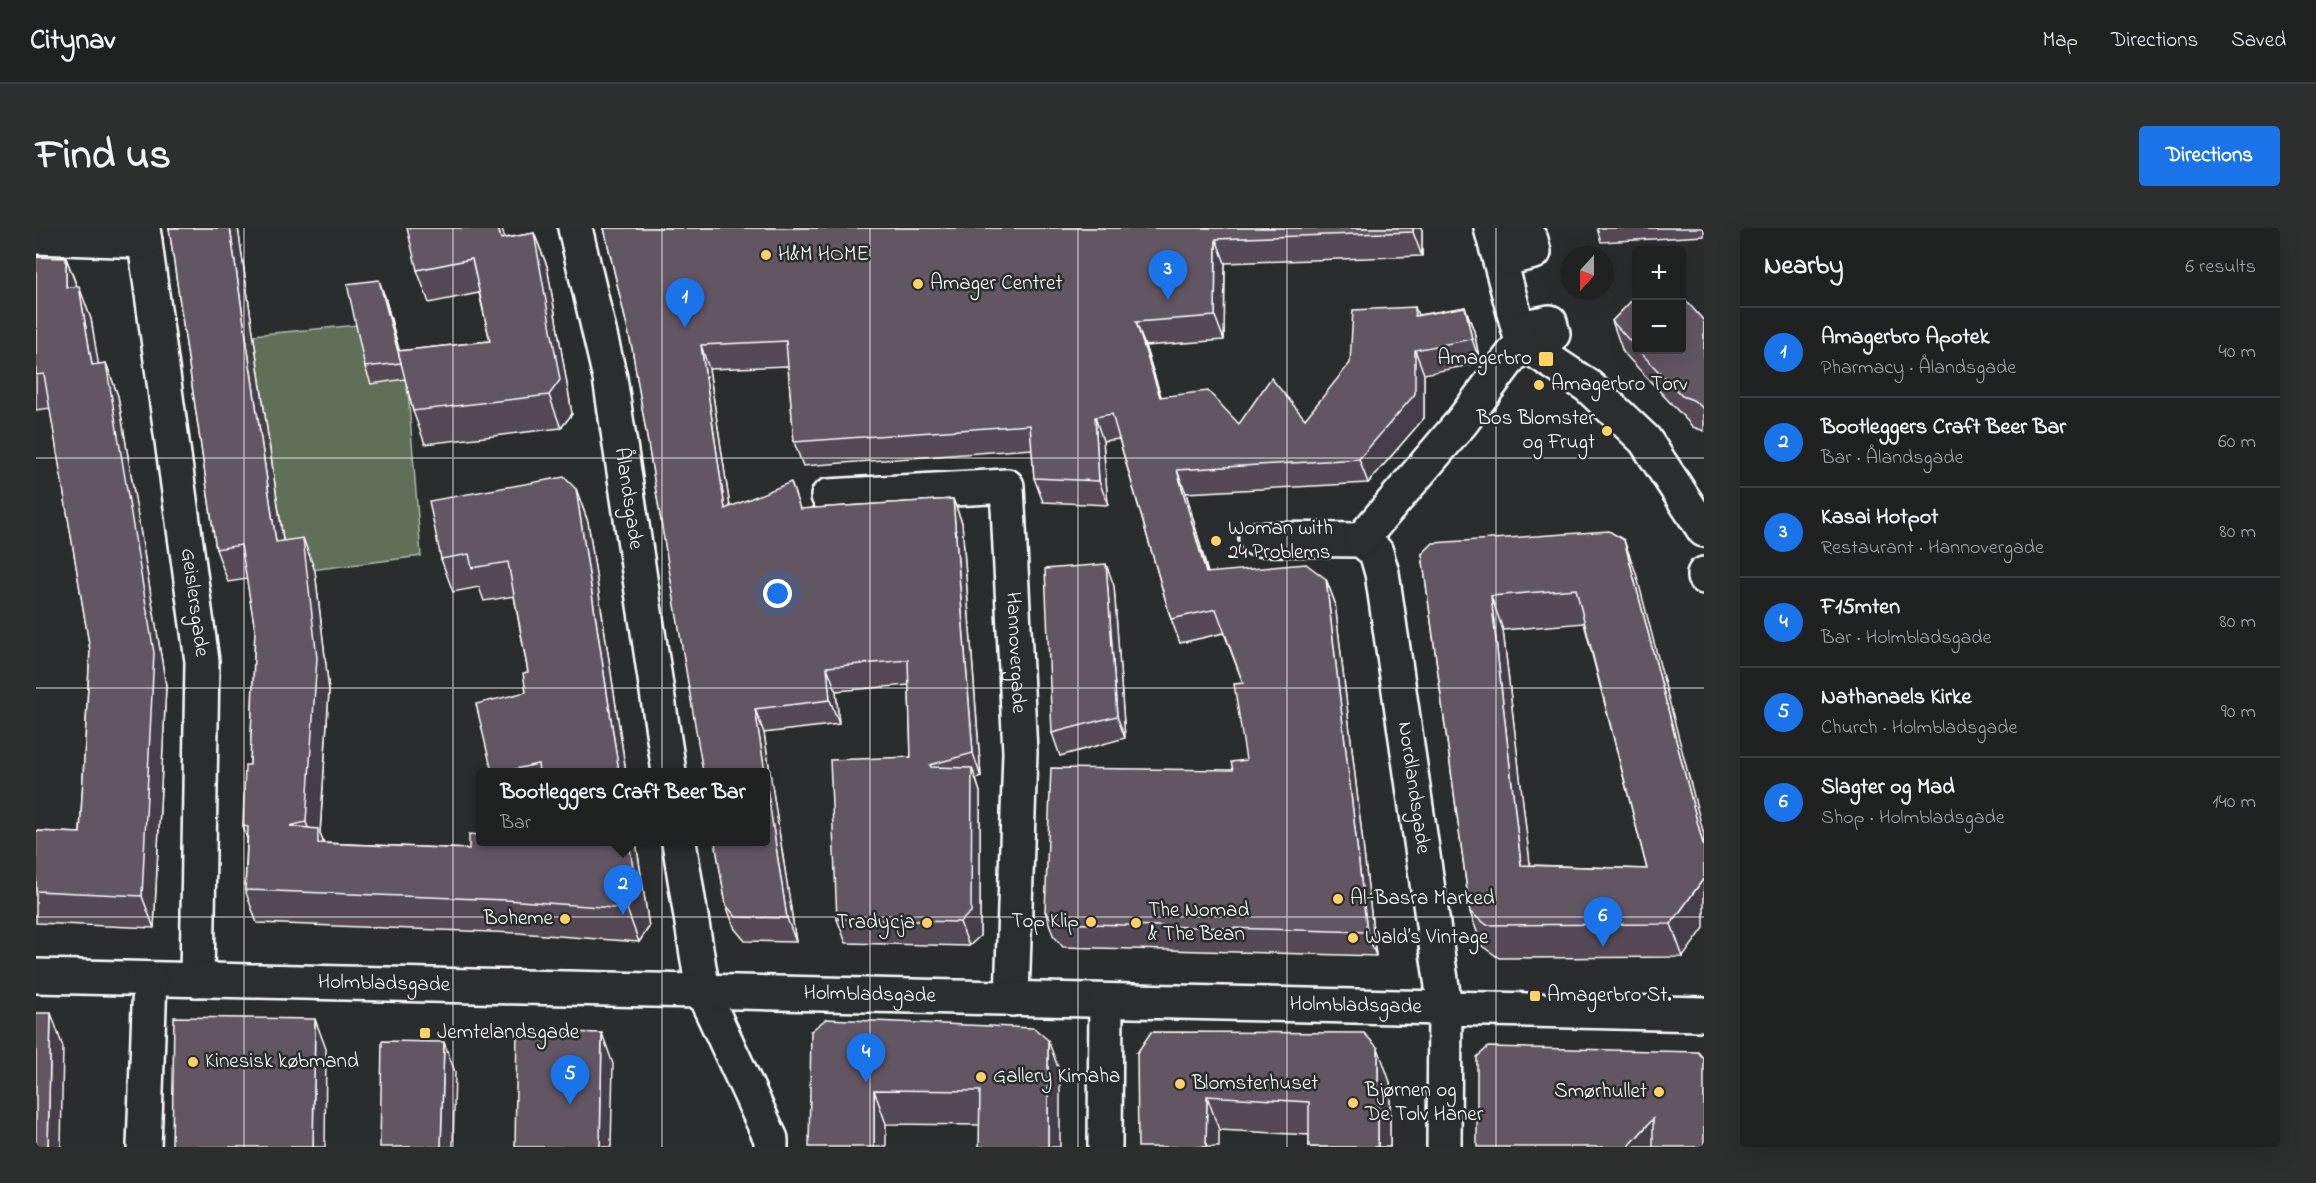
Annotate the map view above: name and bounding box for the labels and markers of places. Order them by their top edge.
place label: H&M HOME [778,240,869,270]
marker: H&M HOME [759,248,773,262]
pin: 3 [1148,250,1188,300]
place label: Amager Centret [930,269,1063,301]
marker: Amager Centret [911,277,925,291]
pin: 1 [666,279,704,328]
place label: Amagerbro [1438,344,1532,376]
marker: Amagerbro [1537,350,1555,368]
place label: Amagerbro Torv [1551,370,1688,402]
marker: Amagerbro Torv [1532,378,1546,392]
place label: Bos Blomster og Frugt [1476,404,1595,460]
marker: Bos Blomster og Frugt [1600,424,1614,438]
place label: Woman with 24 Problems [1228,514,1333,568]
marker: Woman with 24 Problems [1209,534,1223,548]
pin: 2 [604,866,642,915]
place label: Al-Basra Marked [1350,884,1495,914]
marker: Al-Basra Marked [1331,892,1345,906]
place label: The Nomad & The Bean [1148,896,1249,950]
pin: 6 [1584,898,1622,947]
place label: Boheme [482,904,554,934]
place label: Top Klip [1011,907,1079,937]
place label: Tradycja [836,908,915,940]
marker: Boheme [558,912,572,926]
marker: Top Klip [1084,915,1098,929]
marker: Tradycja [920,916,934,930]
marker: The Nomad & The Bean [1129,916,1143,930]
place label: Wald’s Vintage [1365,923,1489,955]
marker: Wald’s Vintage [1346,931,1360,945]
place label: Amagerbro St. [1547,981,1672,1013]
marker: Amagerbro St. [1528,989,1542,1003]
place label: Jemtelandsgade [437,1018,580,1050]
marker: Jemtelandsgade [418,1026,432,1040]
pin: 4 [846,1034,886,1083]
place label: Kinesisk købmand [205,1047,359,1077]
marker: Kinesisk købmand [186,1055,200,1069]
pin: 5 [550,1056,590,1105]
place label: Gallery Kimaha [993,1062,1120,1094]
place label: Blomsterhuset [1191,1069,1318,1099]
marker: Gallery Kimaha [974,1070,988,1084]
place label: Bjørnen og De Tolv Haner [1364,1076,1484,1130]
marker: Blomsterhuset [1173,1077,1187,1091]
place label: Smørhullet [1554,1077,1647,1107]
marker: Smørhullet [1652,1085,1666,1099]
marker: Bjørnen og De Tolv Haner [1346,1096,1360,1110]

